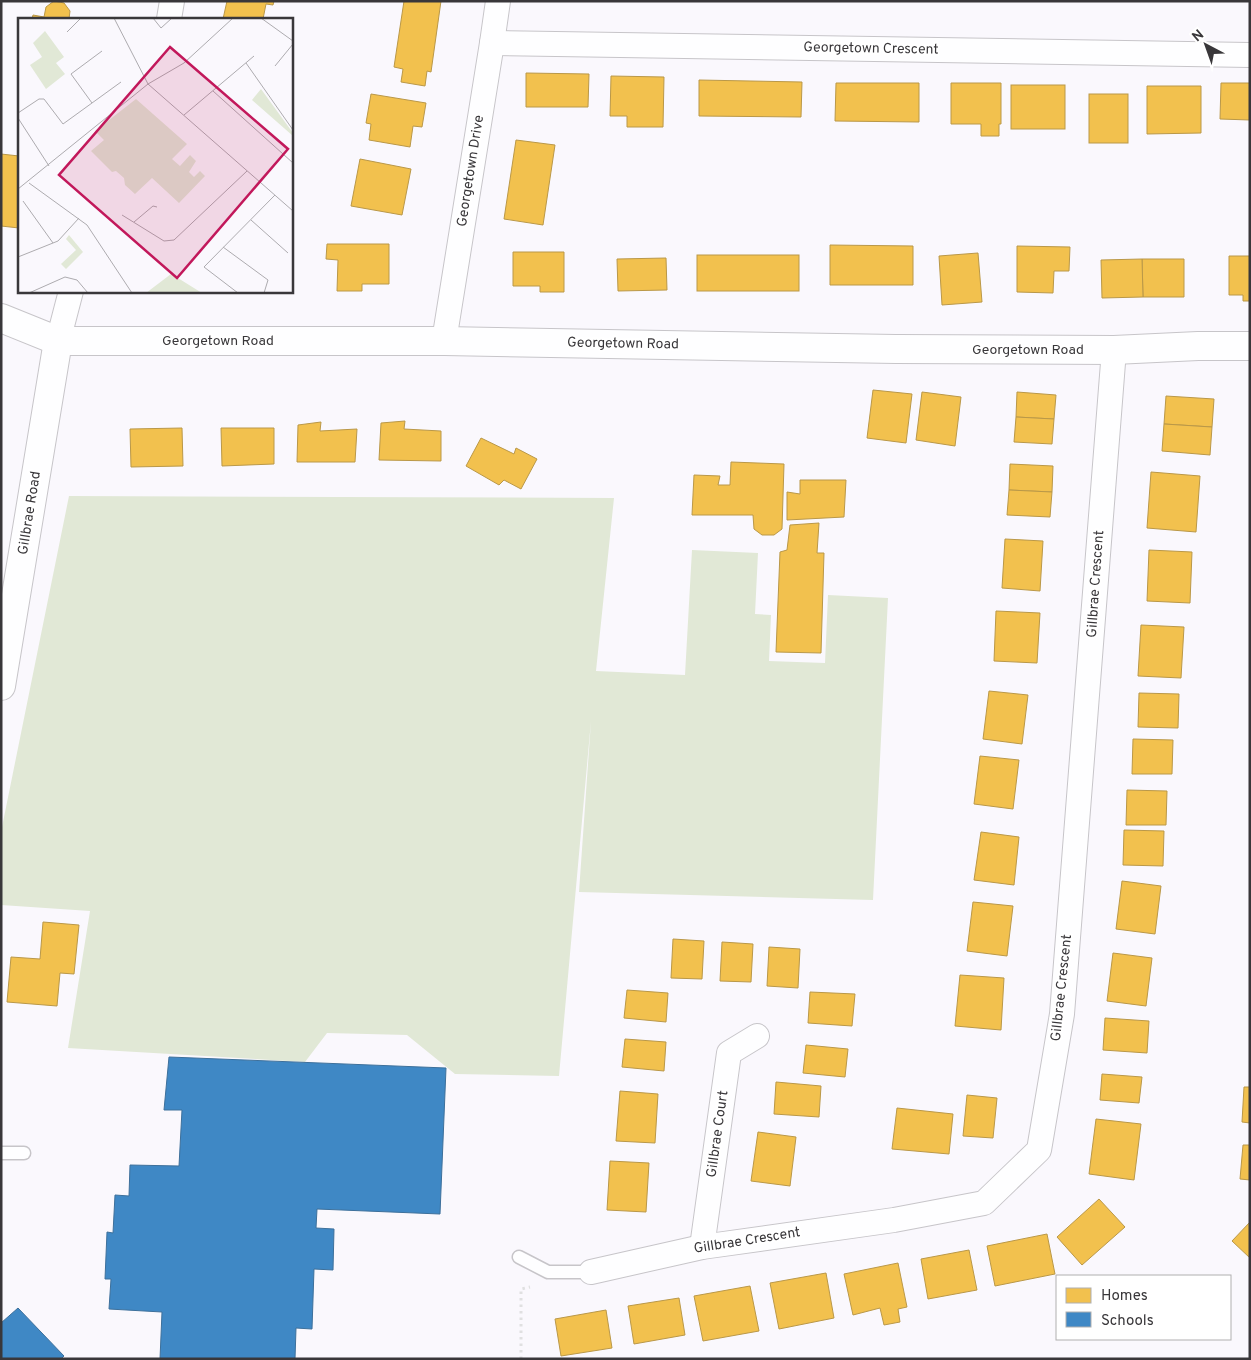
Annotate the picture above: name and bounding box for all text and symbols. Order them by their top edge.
inset map [18,18,292,292]
north arrow [1181,20,1231,70]
text: N [1189,27,1208,46]
street label: Georgetown Crescent [803,39,939,59]
street label: Georgetown Drive [454,114,488,228]
street label: Georgetown Road [162,333,274,350]
street label: Georgetown Road [567,335,679,353]
street label: Georgetown Road [972,342,1084,359]
street label: Gillbrae Road [15,470,45,556]
street label: Gillbrae Crescent [1084,530,1108,638]
street label: Gillbrae Crescent [1048,934,1076,1042]
street label: Gillbrae Court [703,1089,733,1179]
street label: Gillbrae Crescent [693,1224,801,1258]
legend [1056,1275,1231,1340]
text: Homes [1101,1287,1148,1306]
text: Schools [1101,1312,1154,1331]

